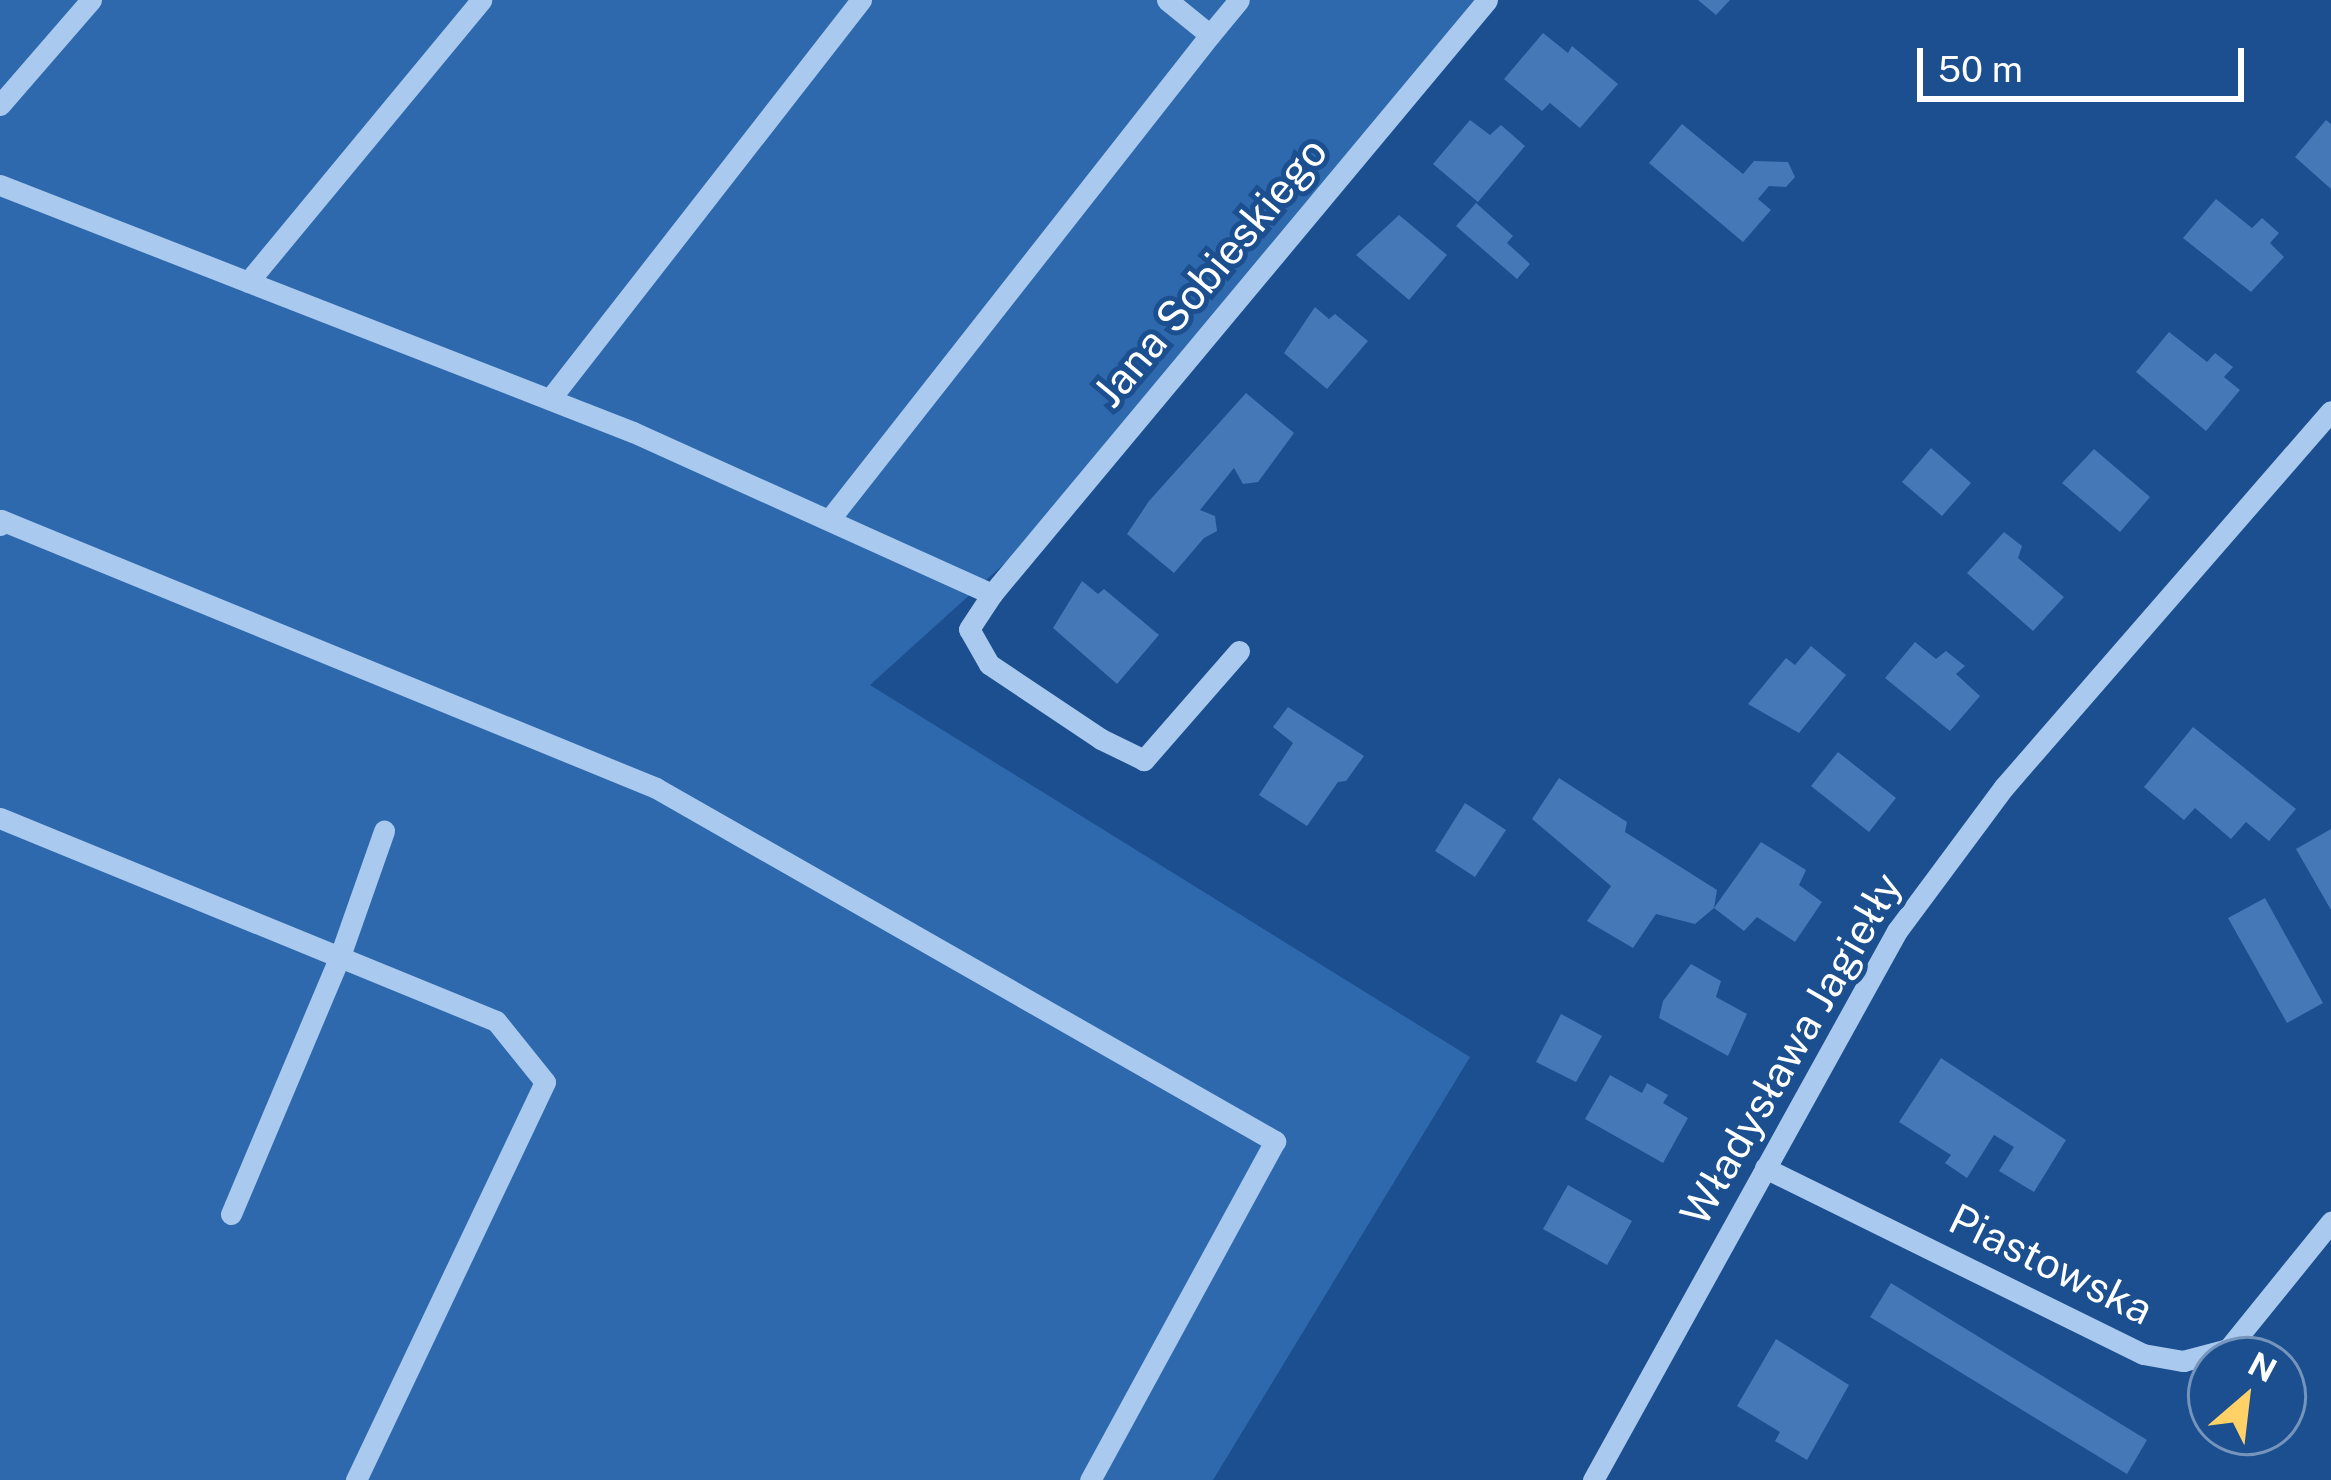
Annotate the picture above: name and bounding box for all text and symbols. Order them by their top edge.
scale bar [1923,24,2250,98]
text: 50 m [1938,48,2023,90]
street label: Jana Sobieskiego [1083,127,1337,417]
street label: Władysława Jagiełły [1669,864,1913,1234]
street label: Piastowska [1941,1193,2161,1335]
north arrow [2187,1336,2307,1456]
text: N [2242,1344,2283,1390]

